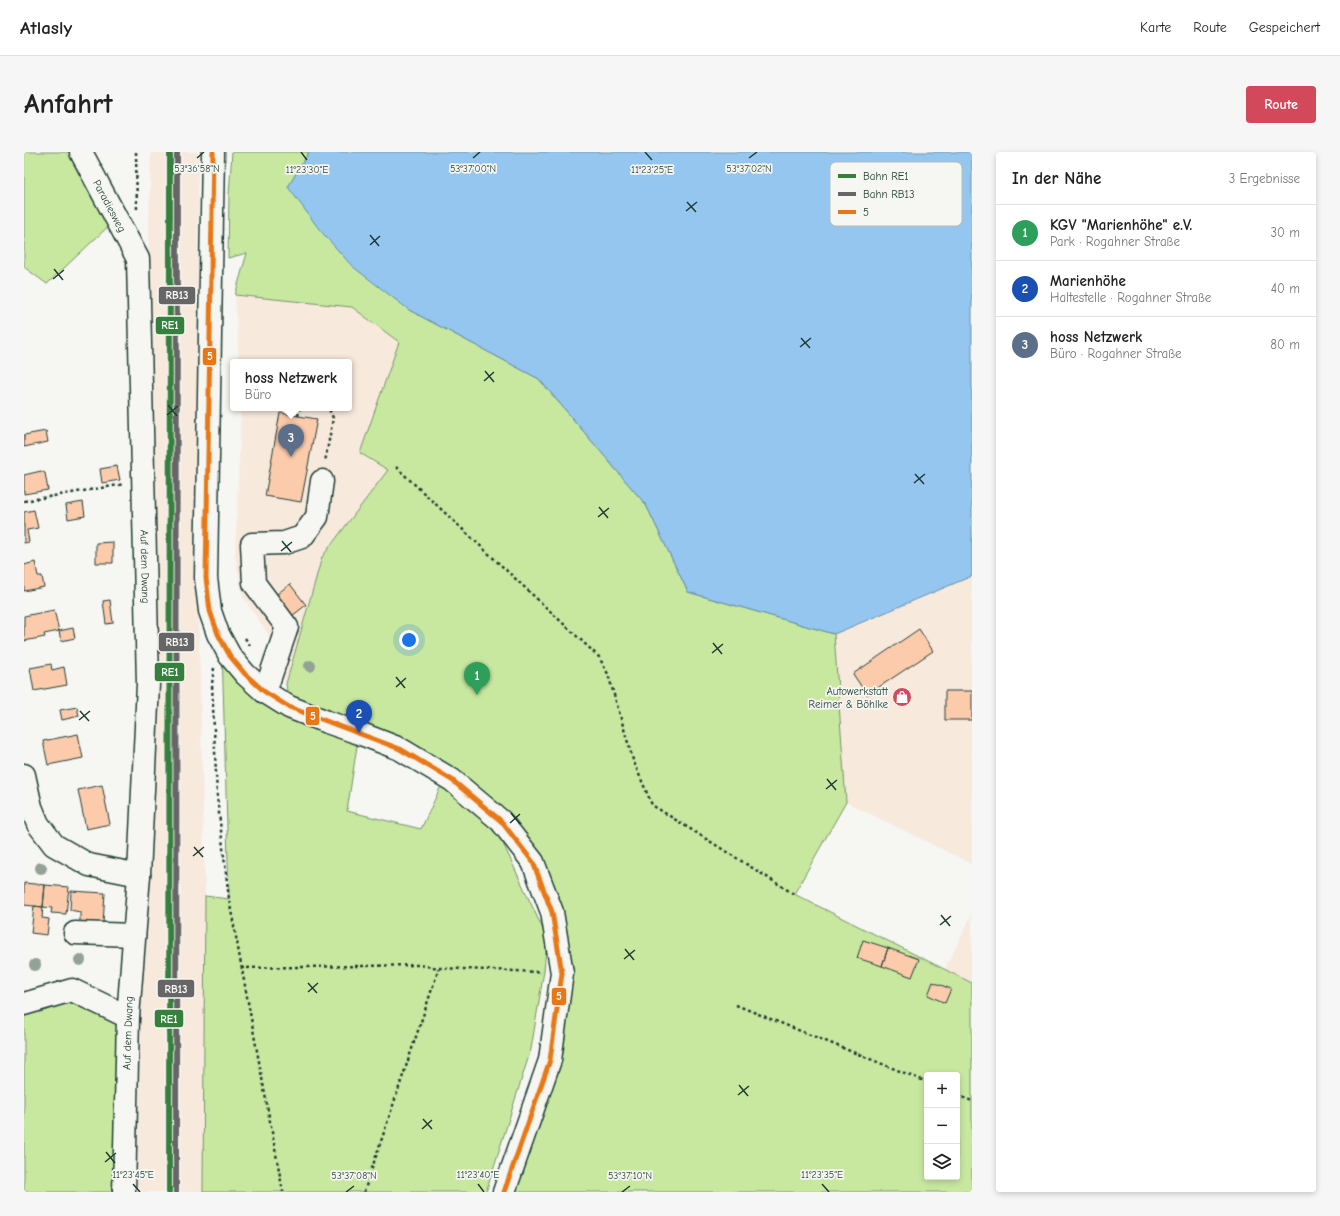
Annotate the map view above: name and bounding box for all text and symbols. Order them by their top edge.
text: Atlasly [20,17,72,39]
text: Karte [1140,19,1171,36]
text: Route [1193,19,1227,36]
text: Gespeichert [1249,19,1320,36]
button: Route [1246,86,1316,123]
text: Anfahrt [24,88,113,120]
legend [830,162,962,226]
text: 53°36'58"N [174,163,220,175]
text: 53°37'00"N [450,163,496,175]
text: 53°37'02"N [726,163,772,175]
text: 11°23'30"E [286,164,328,176]
text: 11°23'25"E [631,164,673,176]
text: In der Nähe [1012,169,1101,188]
text: Bahn RE1 [863,170,909,183]
text: 3 Ergebnisse [1229,171,1300,186]
street label: Paradiesweg [90,177,129,234]
text: Bahn RB13 [863,188,914,201]
text: 5 [863,206,869,219]
text: KGV "Marienhöhe" e.V. [1050,216,1192,234]
text: 1 [1022,225,1028,240]
text: 30 m [1270,225,1300,240]
text: Park · Rogahner Straße [1050,234,1180,249]
text: Marienhöhe [1050,272,1126,290]
text: 2 [1022,281,1028,296]
text: 40 m [1271,281,1300,296]
line badge: RB13 [158,286,196,305]
text: RB13 [166,289,188,302]
text: Haltestelle · Rogahner Straße [1050,290,1211,305]
line badge: RE1 [155,316,185,335]
text: RE1 [161,319,179,332]
text: hoss Netzwerk [1050,328,1142,346]
text: 3 [1022,337,1028,352]
text: 80 m [1270,337,1300,352]
text: Büro · Rogahner Straße [1050,346,1182,361]
line badge: 5 [202,347,217,366]
text: 5 [207,350,213,363]
popup [230,359,352,411]
text: hoss Netzwerk [245,369,337,387]
text: Büro [245,387,271,402]
pin: 3 [278,424,304,457]
street label: Auf dem Dwang [138,530,153,604]
your location [399,630,419,650]
line badge: RB13 [158,632,195,652]
text: RB13 [166,636,188,649]
line badge: RE1 [154,662,185,682]
pin: 1 [464,662,490,695]
text: RE1 [161,666,179,679]
place label: Autowerkstatt Reimer & Böhlke [809,685,889,711]
shop icon: Autowerkstatt Reimer & Böhlke [891,686,913,708]
pin: 2 [346,700,372,733]
line badge: 5 [305,706,320,726]
text: 5 [310,710,316,723]
line badge: RB13 [157,979,195,998]
text: RB13 [165,983,187,996]
line badge: 5 [551,987,567,1006]
text: 5 [556,990,562,1003]
street label: Auf dem Dwang [120,996,136,1070]
line badge: RE1 [154,1009,184,1028]
text: RE1 [160,1013,178,1026]
map controls [924,1072,960,1180]
button: + [924,1072,960,1108]
button: − [924,1108,960,1144]
button: layers [924,1144,960,1180]
text: 11°23'45"E [112,1169,154,1181]
text: 11°23'40"E [457,1169,499,1181]
text: 11°23'35"E [801,1169,843,1181]
text: 53°37'08"N [331,1170,377,1182]
text: 53°37'10"N [608,1170,652,1182]

